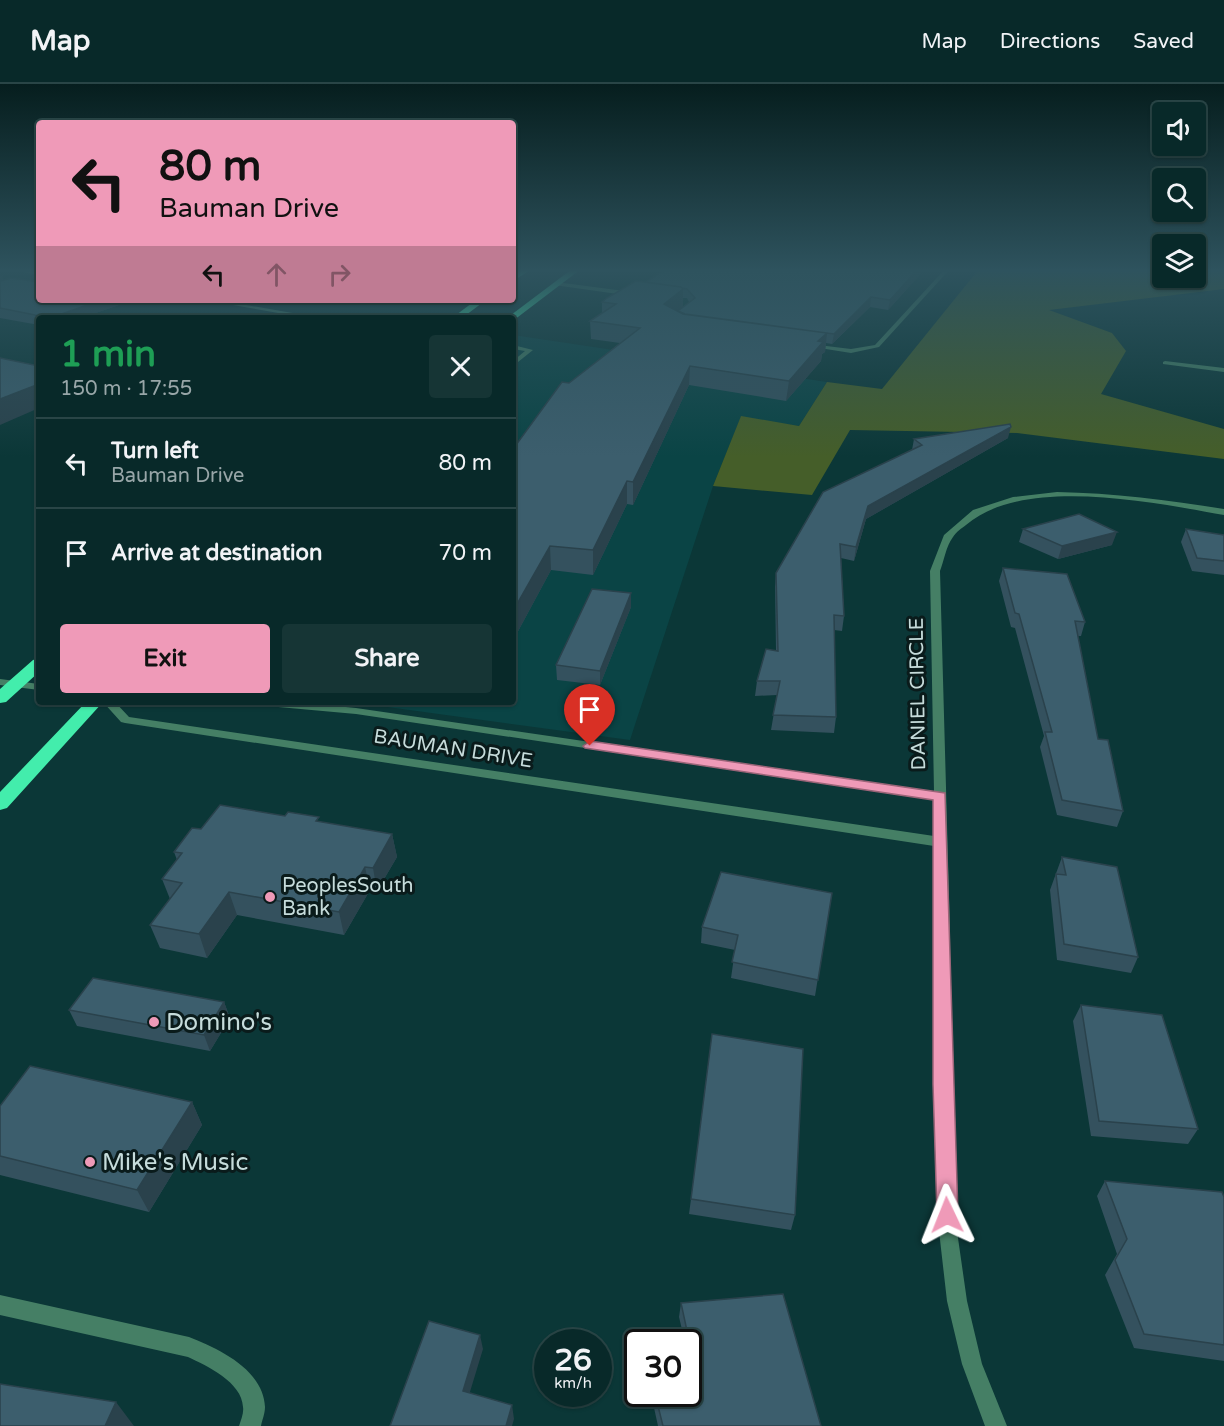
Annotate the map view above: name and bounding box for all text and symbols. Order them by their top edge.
text: Map [30,24,90,58]
text: Map [921,29,967,54]
text: Directions [1000,29,1100,54]
text: Saved [1133,29,1194,54]
map controls [1152,102,1206,288]
button: sound [1152,102,1206,156]
text: 80 m [159,141,261,192]
icon: left [60,144,138,222]
button: search [1152,168,1206,222]
text: Bauman Drive [159,192,339,225]
button: layers [1152,234,1206,288]
icon: left [197,258,230,291]
icon: ahead [260,258,293,291]
icon: right [323,258,356,291]
text: 1 min [60,333,156,376]
button: close [429,335,492,398]
text: 150 m · 17:55 [60,377,192,401]
text: Turn left [111,438,199,464]
icon: left [60,447,93,480]
text: 80 m [438,450,492,476]
text: Bauman Drive [111,464,244,488]
icon: arrive [60,537,93,570]
text: Arrive at destination [111,540,322,566]
text: 70 m [438,540,492,566]
street label: DANIEL CIRCLE [905,617,931,771]
button: Exit [60,624,270,693]
button: Share [282,624,492,693]
pin [564,684,615,746]
icon: arrive [573,693,606,726]
street label: BAUMAN DRIVE [372,725,534,773]
place label: PeoplesSouth Bank [282,874,414,921]
marker: PeoplesSouth Bank [263,890,277,904]
place label: Domino's [166,1008,272,1037]
marker: Domino's [147,1015,161,1029]
place label: Mike's Music [102,1148,248,1177]
marker: Mike's Music [83,1155,97,1169]
position arrow [915,1183,979,1247]
speed limit sign: 30 [624,1329,702,1407]
text: 26 [554,1342,592,1379]
text: km/h [554,1374,592,1392]

